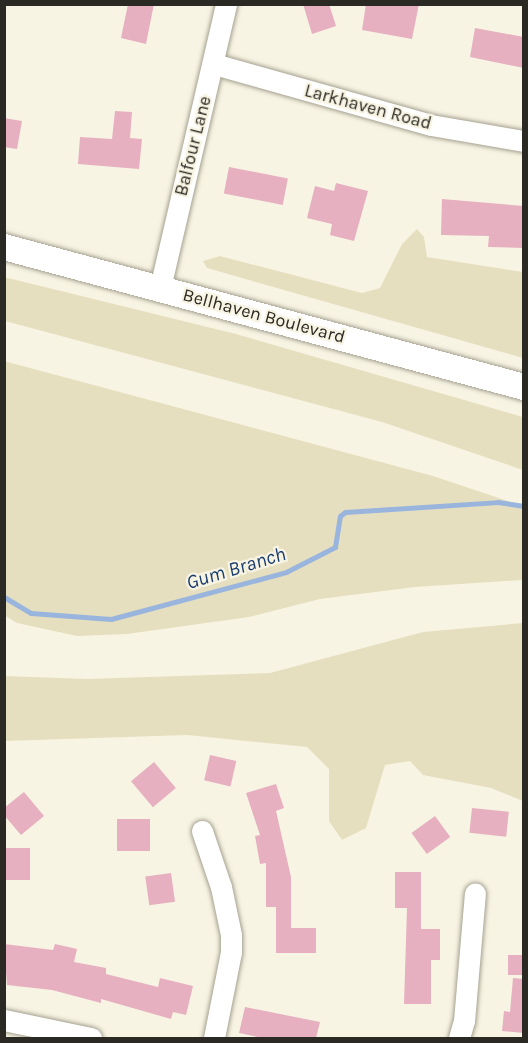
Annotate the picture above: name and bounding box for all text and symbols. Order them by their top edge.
street label: Larkhaven Road [302,80,434,134]
street label: Balfour Lane [170,94,216,198]
street label: Bellhaven Boulevard [181,284,347,348]
water label: Gum Branch [183,542,289,594]

